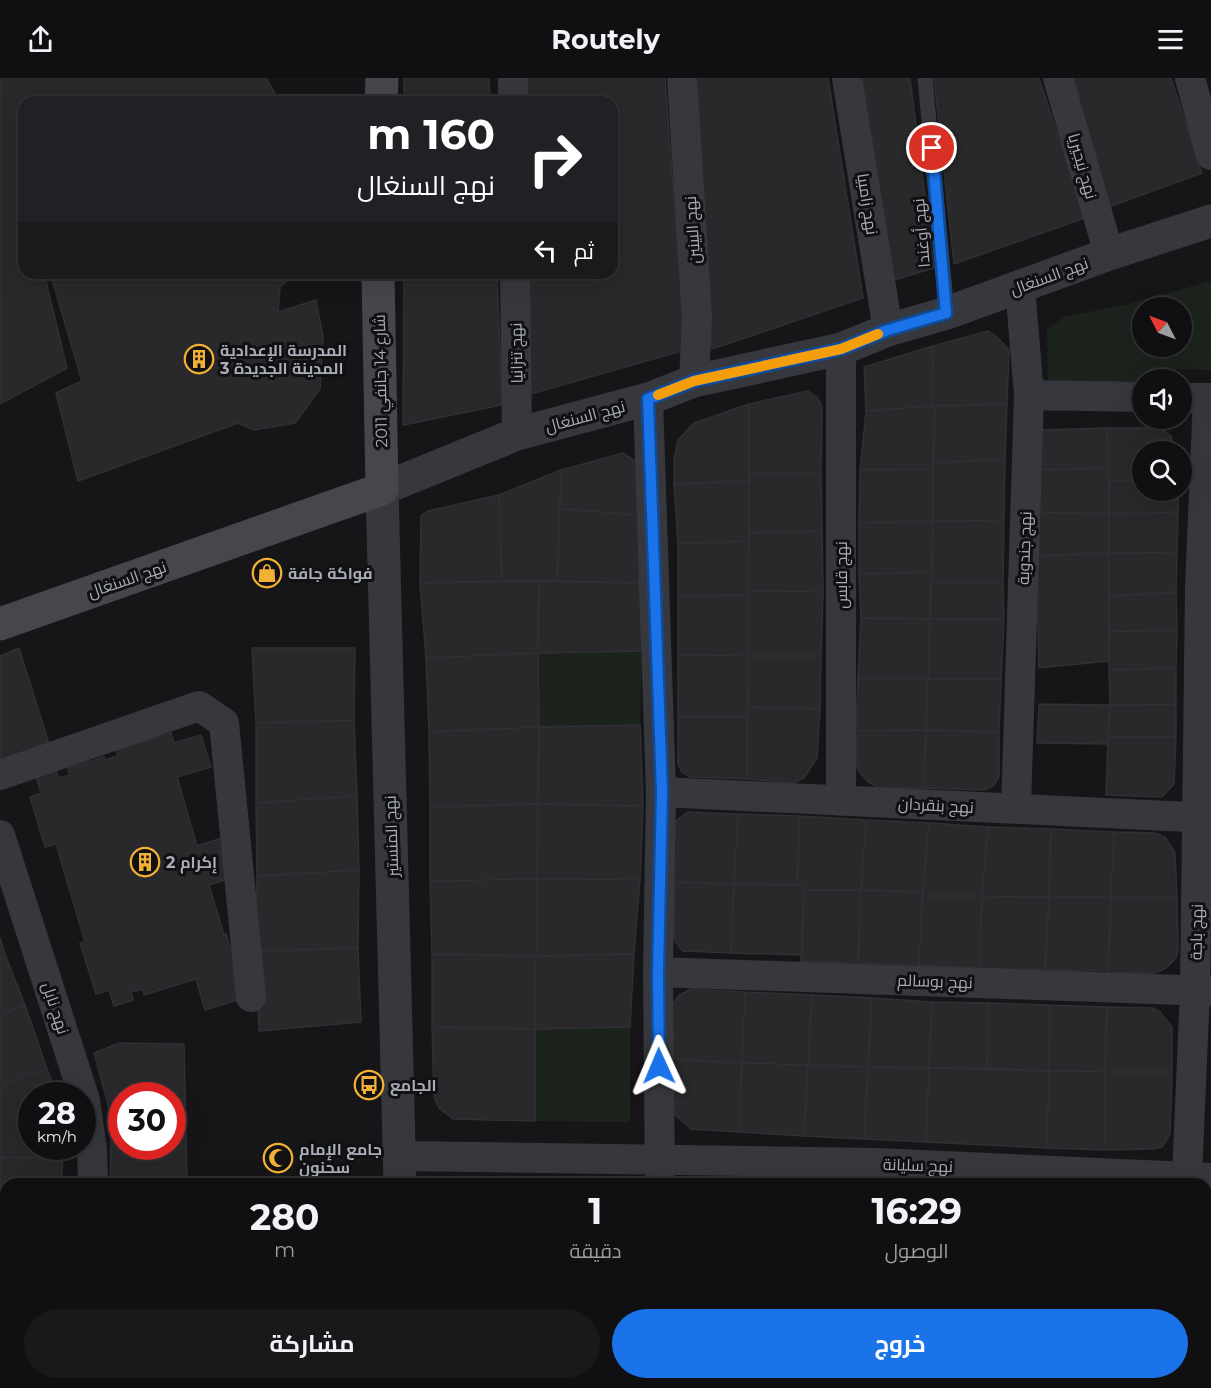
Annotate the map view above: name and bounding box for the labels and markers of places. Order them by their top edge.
pin [906,122,957,173]
place label: المدرسة الإعدادية المدينة الجديدة 3 [219,341,347,378]
building icon: المدرسة الإعدادية المدينة الجديدة 3 [183,343,215,375]
shop icon: فواكة جافة [251,557,283,589]
place label: فواكة جافة [288,564,373,583]
building icon: إكرام 2 [129,846,161,878]
place label: إكرام 2 [166,853,217,874]
bus stop icon: الجامع [353,1069,385,1101]
place label: الجامع [390,1076,437,1096]
place label: جامع الإمام سحنون [299,1140,382,1177]
mosque icon: جامع الإمام سحنون [262,1142,294,1174]

